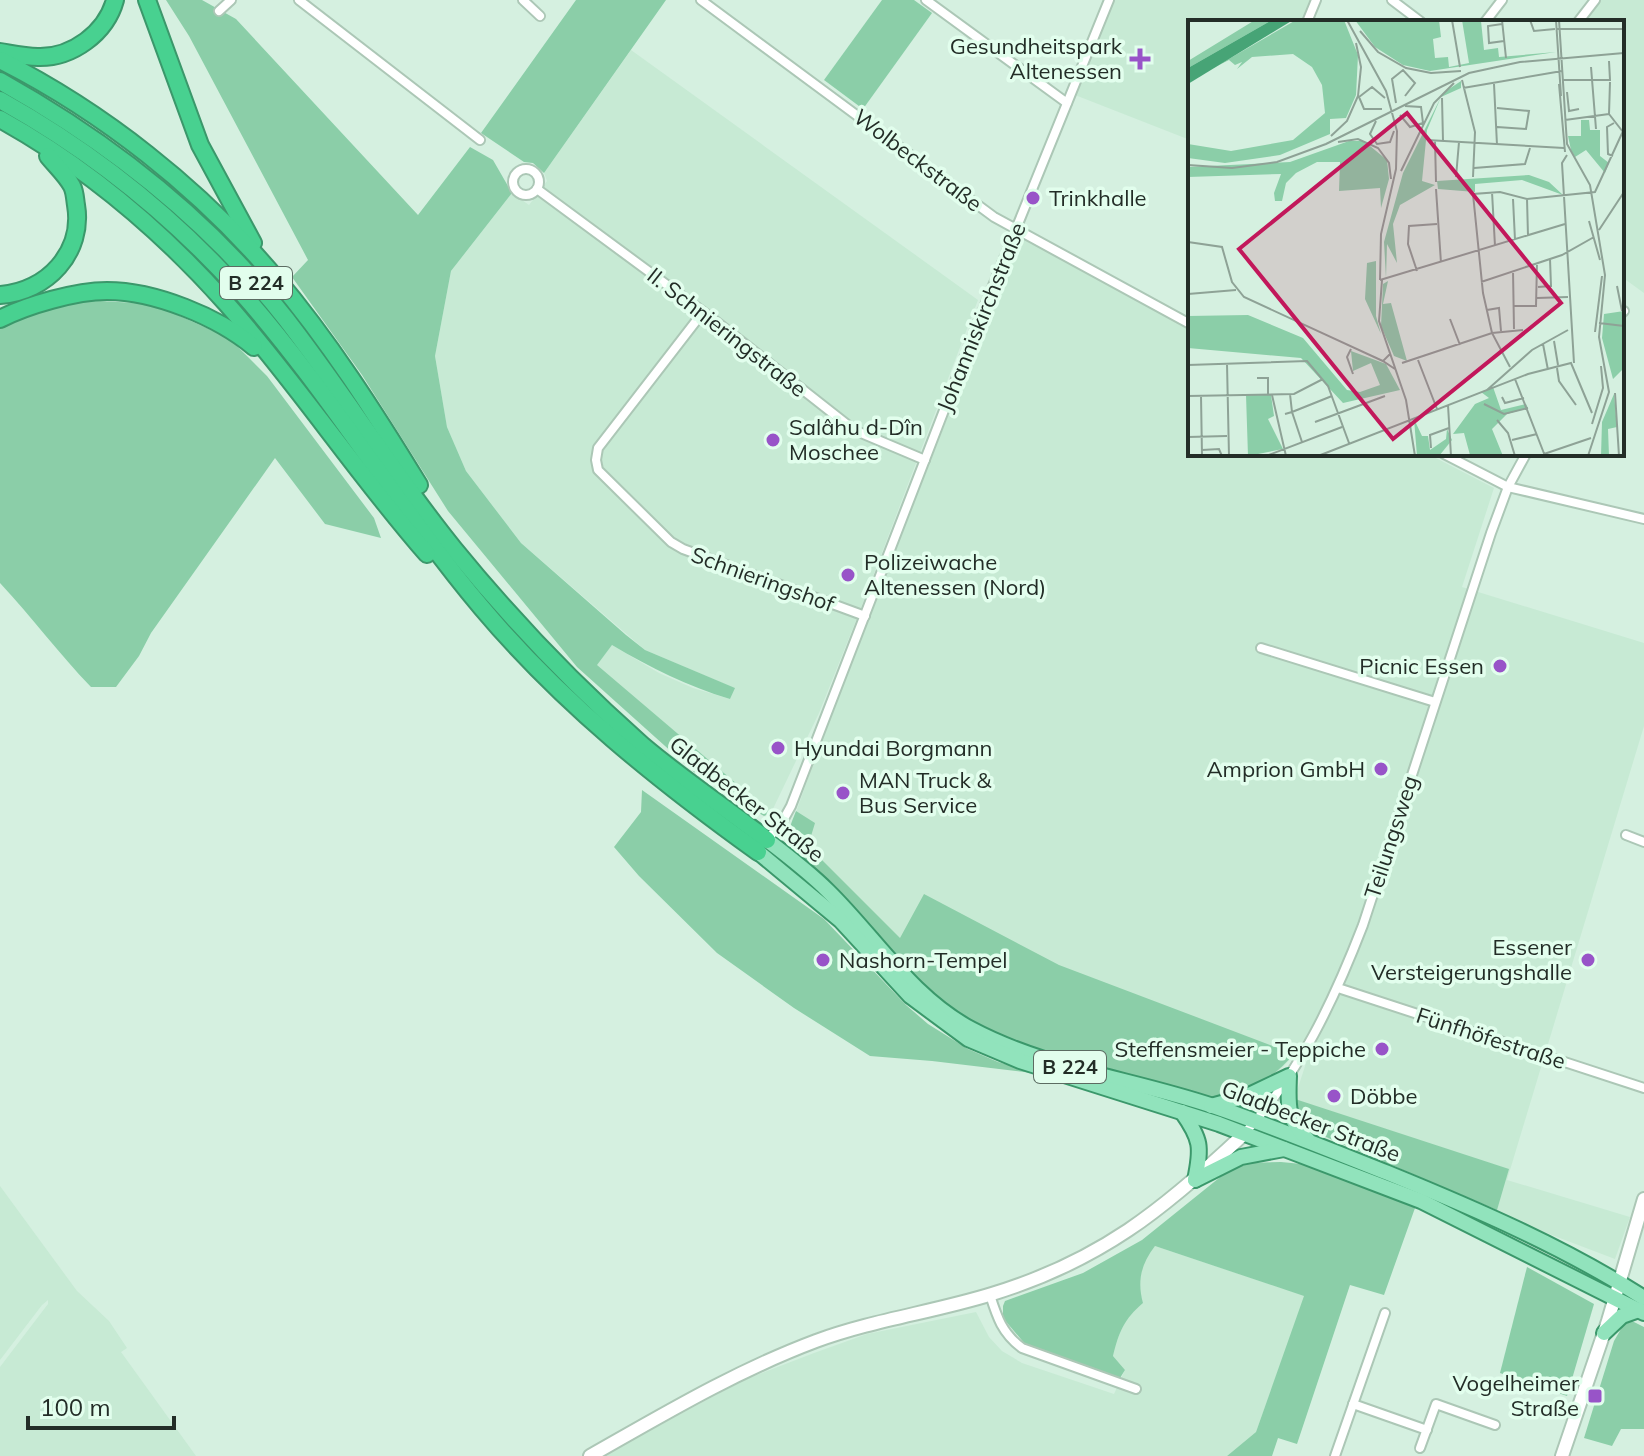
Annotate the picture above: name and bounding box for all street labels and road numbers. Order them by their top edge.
street label: Wolbeckstraße [848,103,988,217]
street label: Johanniskirchstraße [930,218,1032,416]
street label: II. Schnieringstraße [642,261,812,403]
road number: B 224 [220,267,292,299]
street label: Schnieringshof [687,540,839,618]
street label: Gladbecker Straße [664,730,830,868]
street label: Teilungsweg [1358,772,1424,902]
street label: Fünfhöfestraße [1413,1001,1569,1075]
road number: B 224 [1034,1051,1106,1083]
street label: Gladbecker Straße [1218,1074,1404,1168]

